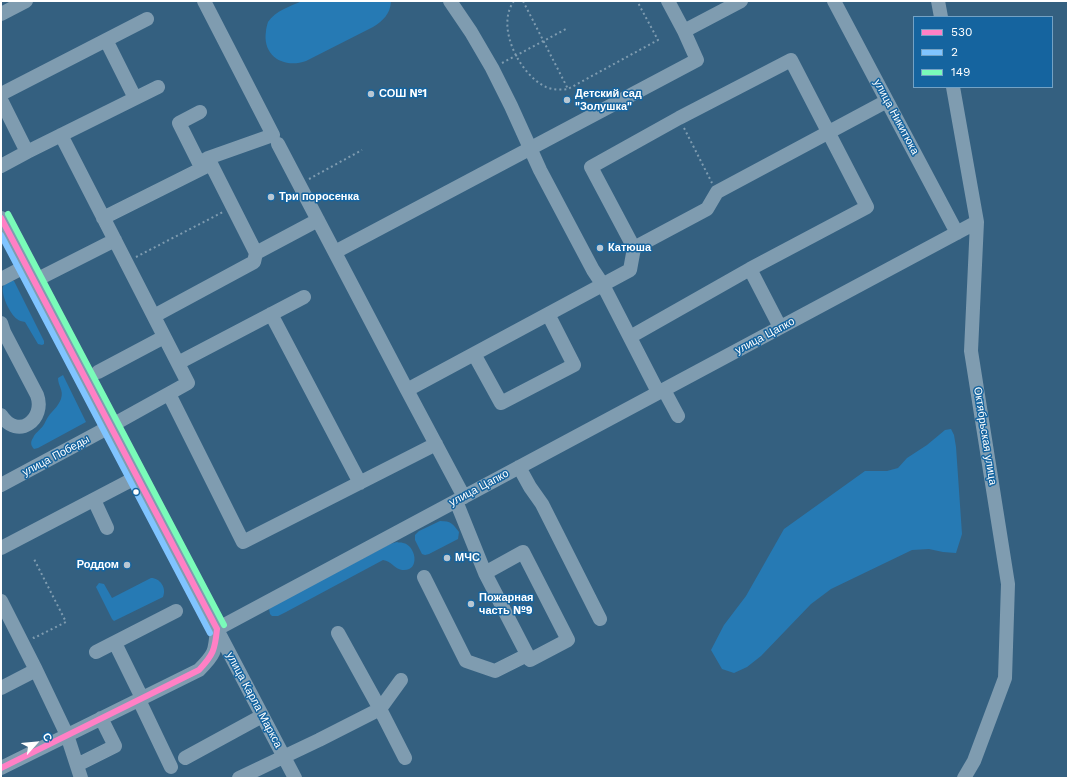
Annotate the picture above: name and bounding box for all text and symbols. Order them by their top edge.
legend [913,16,1053,88]
text: 530 [951,25,972,39]
text: 2 [951,45,958,59]
text: 149 [951,65,970,79]
street label: улица Никитюка [871,77,921,157]
place label: СОШ №1 [379,87,427,101]
place label: Детский сад "Золушка" [575,87,642,113]
marker: СОШ №1 [366,89,376,99]
marker: Детский сад "Золушка" [562,95,572,105]
place label: Три поросенка [279,190,359,204]
marker: Три поросенка [266,192,276,202]
place label: Катюша [608,241,651,255]
marker: Катюша [595,243,605,253]
street label: улица Цапко [733,315,797,357]
street label: Октябрьская улица [971,386,999,486]
street label: улица Победы [20,433,92,479]
street label: улица Цапко [447,467,511,509]
unlabelled marker [131,487,141,497]
place label: МЧС [455,551,480,565]
marker: МЧС [442,553,452,563]
place label: Роддом [77,558,119,572]
marker: Роддом [122,560,132,570]
place label: Пожарная часть №9 [479,591,533,617]
marker: Пожарная часть №9 [466,599,476,609]
street label: улица Карла Маркса [223,650,285,750]
north arrow [16,723,56,763]
text: С [40,731,55,744]

